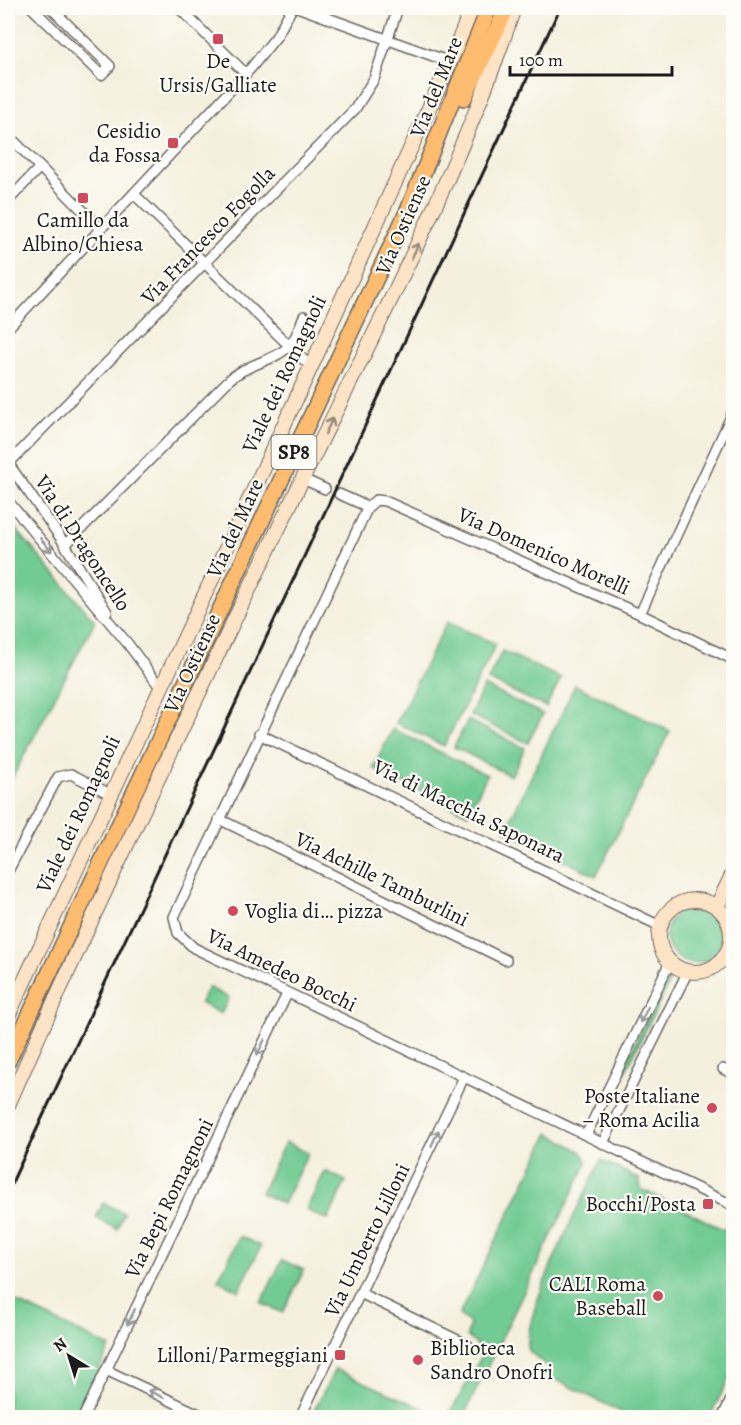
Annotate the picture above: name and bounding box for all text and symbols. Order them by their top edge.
marker: De Ursis/Galliate [211,32,225,46]
street label: Via del Mare [403,32,469,143]
scale bar [510,39,672,77]
place label: De Ursis/Galliate [159,47,277,99]
text: 100 m [519,48,563,72]
place label: Cesidio da Fossa [89,117,161,169]
marker: Cesidio da Fossa [166,136,180,150]
street label: Via Francesco Fogolla [134,160,282,311]
street label: Via Ostiense [368,171,437,280]
marker: Camillo da Albino/Chiesa [76,191,90,205]
place label: Camillo da Albino/Chiesa [22,206,143,258]
one-way arrow [410,242,421,261]
street label: Viale dei Romagnoli [235,291,333,458]
one-way arrow [324,418,336,436]
road number: SP8 [272,435,316,469]
street label: Via di Dragoncello [28,469,137,616]
street label: Via del Mare [199,474,270,583]
street label: Via Domenico Morelli [453,500,635,602]
one-way arrow [39,537,53,552]
street label: Via Ostiense [156,609,227,718]
street label: Viale dei Romagnoli [29,731,127,898]
street label: Via di Macchia Saponara [368,752,570,870]
street label: Via Achille Tamburlini [290,824,474,933]
place label: Voglia di… pizza [244,897,383,925]
marker: Voglia di… pizza [226,904,240,918]
street label: Via Amedeo Bocchi [202,921,362,1018]
one-way arrow [638,1005,650,1023]
one-way arrow [255,1038,267,1056]
place label: Poste Italiane – Roma Acilia [582,1082,700,1134]
marker: Poste Italiane – Roma Acilia [705,1101,719,1115]
street label: Via Bepi Romagnoni [118,1113,220,1283]
one-way arrow [430,1129,442,1147]
street label: Via Umberto Lilloni [317,1158,416,1322]
place label: Bocchi/Posta [585,1190,696,1218]
marker: Bocchi/Posta [701,1197,715,1211]
place label: CALI Roma Baseball [549,1270,646,1322]
marker: CALI Roma Baseball [651,1289,665,1303]
one-way arrow [125,1308,137,1326]
north arrow [39,1326,99,1386]
text: N [49,1332,72,1357]
place label: Biblioteca Sandro Onofri [430,1334,553,1386]
place label: Lilloni/Parmeggiani [157,1341,328,1369]
marker: Lilloni/Parmeggiani [333,1348,347,1362]
marker: Biblioteca Sandro Onofri [411,1353,425,1367]
one-way arrow [148,1387,166,1399]

